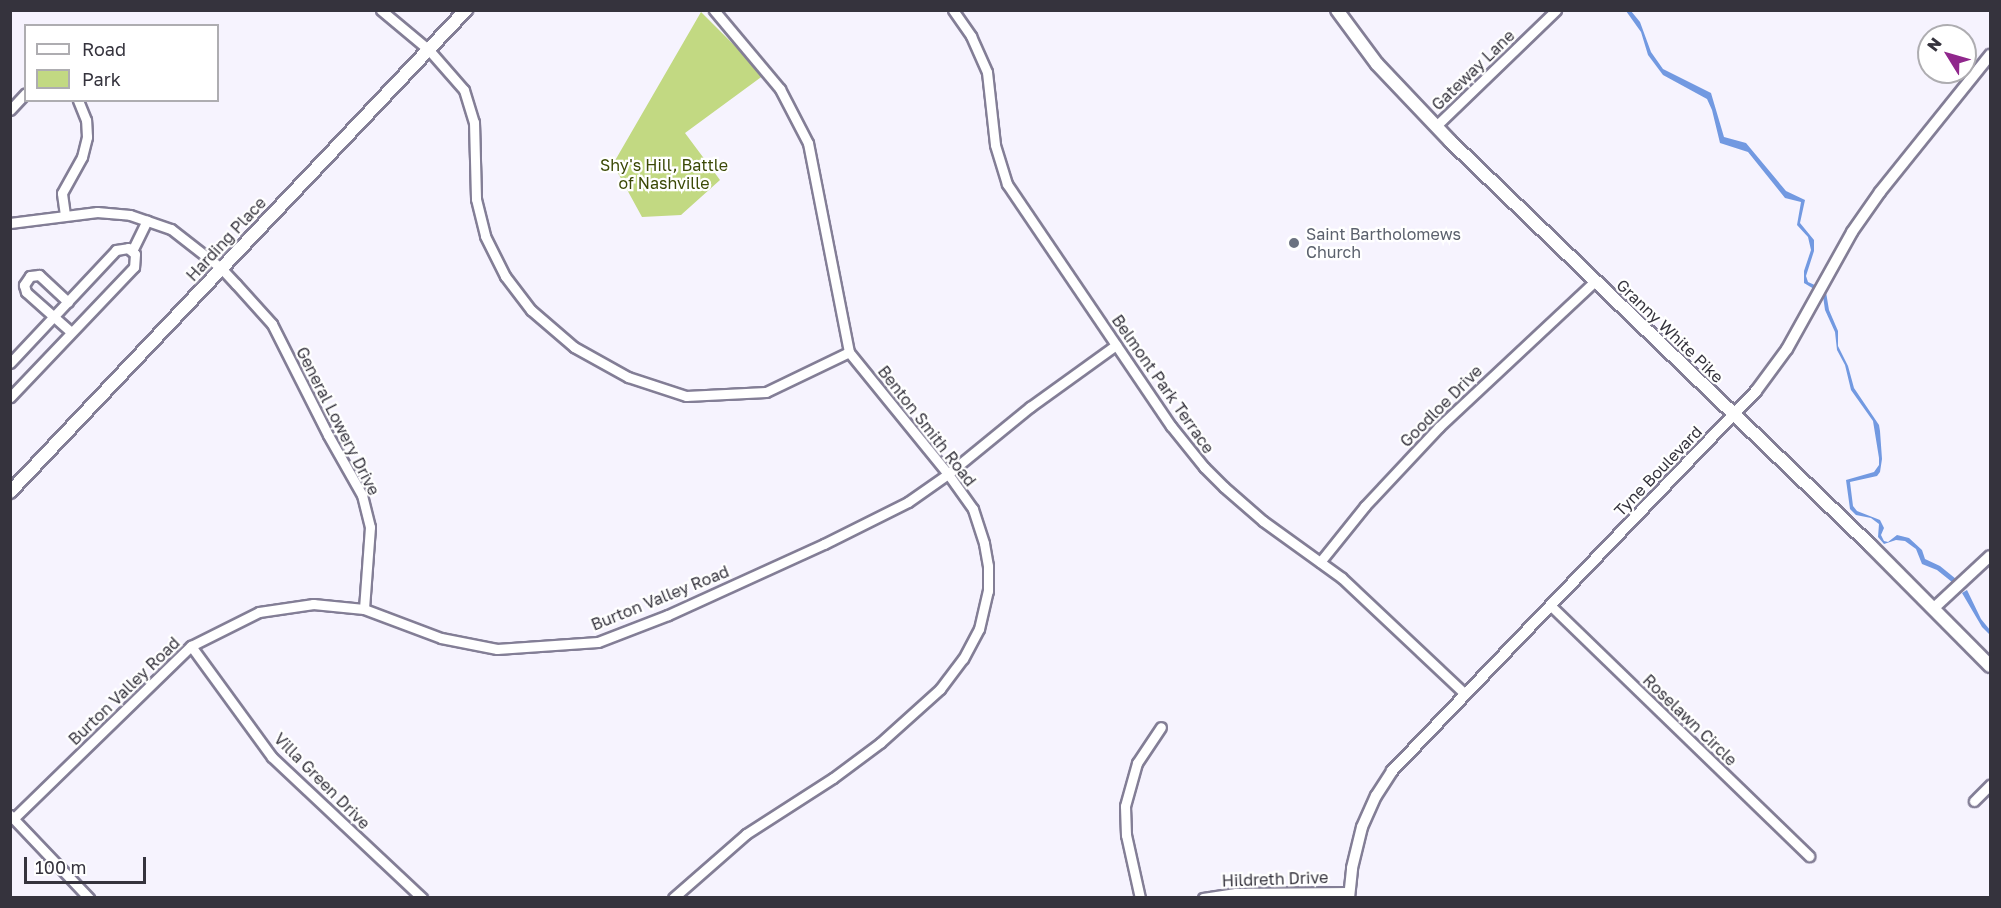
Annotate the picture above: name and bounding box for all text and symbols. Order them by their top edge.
legend [24,24,219,102]
north arrow [1917,24,1977,84]
street label: Gateway Lane [1428,26,1518,114]
text: N [1923,33,1946,55]
text: Road [82,38,126,60]
text: Park [82,68,121,90]
park label: Shy's Hill, Battle of Nashville [600,155,728,193]
street label: Harding Place [182,193,270,285]
place label: Saint Bartholomews Church [1306,224,1461,262]
marker: Saint Bartholomews Church [1287,236,1301,250]
street label: Granny White Pike [1613,275,1727,387]
street label: Belmont Park Terrace [1108,311,1218,457]
street label: General Lowery Drive [292,344,384,498]
street label: Goodloe Drive [1396,361,1486,451]
street label: Benton Smith Road [874,362,980,490]
street label: Tyne Boulevard [1610,422,1706,520]
street label: Burton Valley Road [588,562,732,634]
street label: Burton Valley Road [65,633,183,749]
street label: Roselawn Circle [1639,670,1741,770]
street label: Villa Green Drive [270,729,374,833]
scale bar [27,845,148,883]
text: 100 m [35,856,86,878]
street label: Hildreth Drive [1221,868,1329,890]

